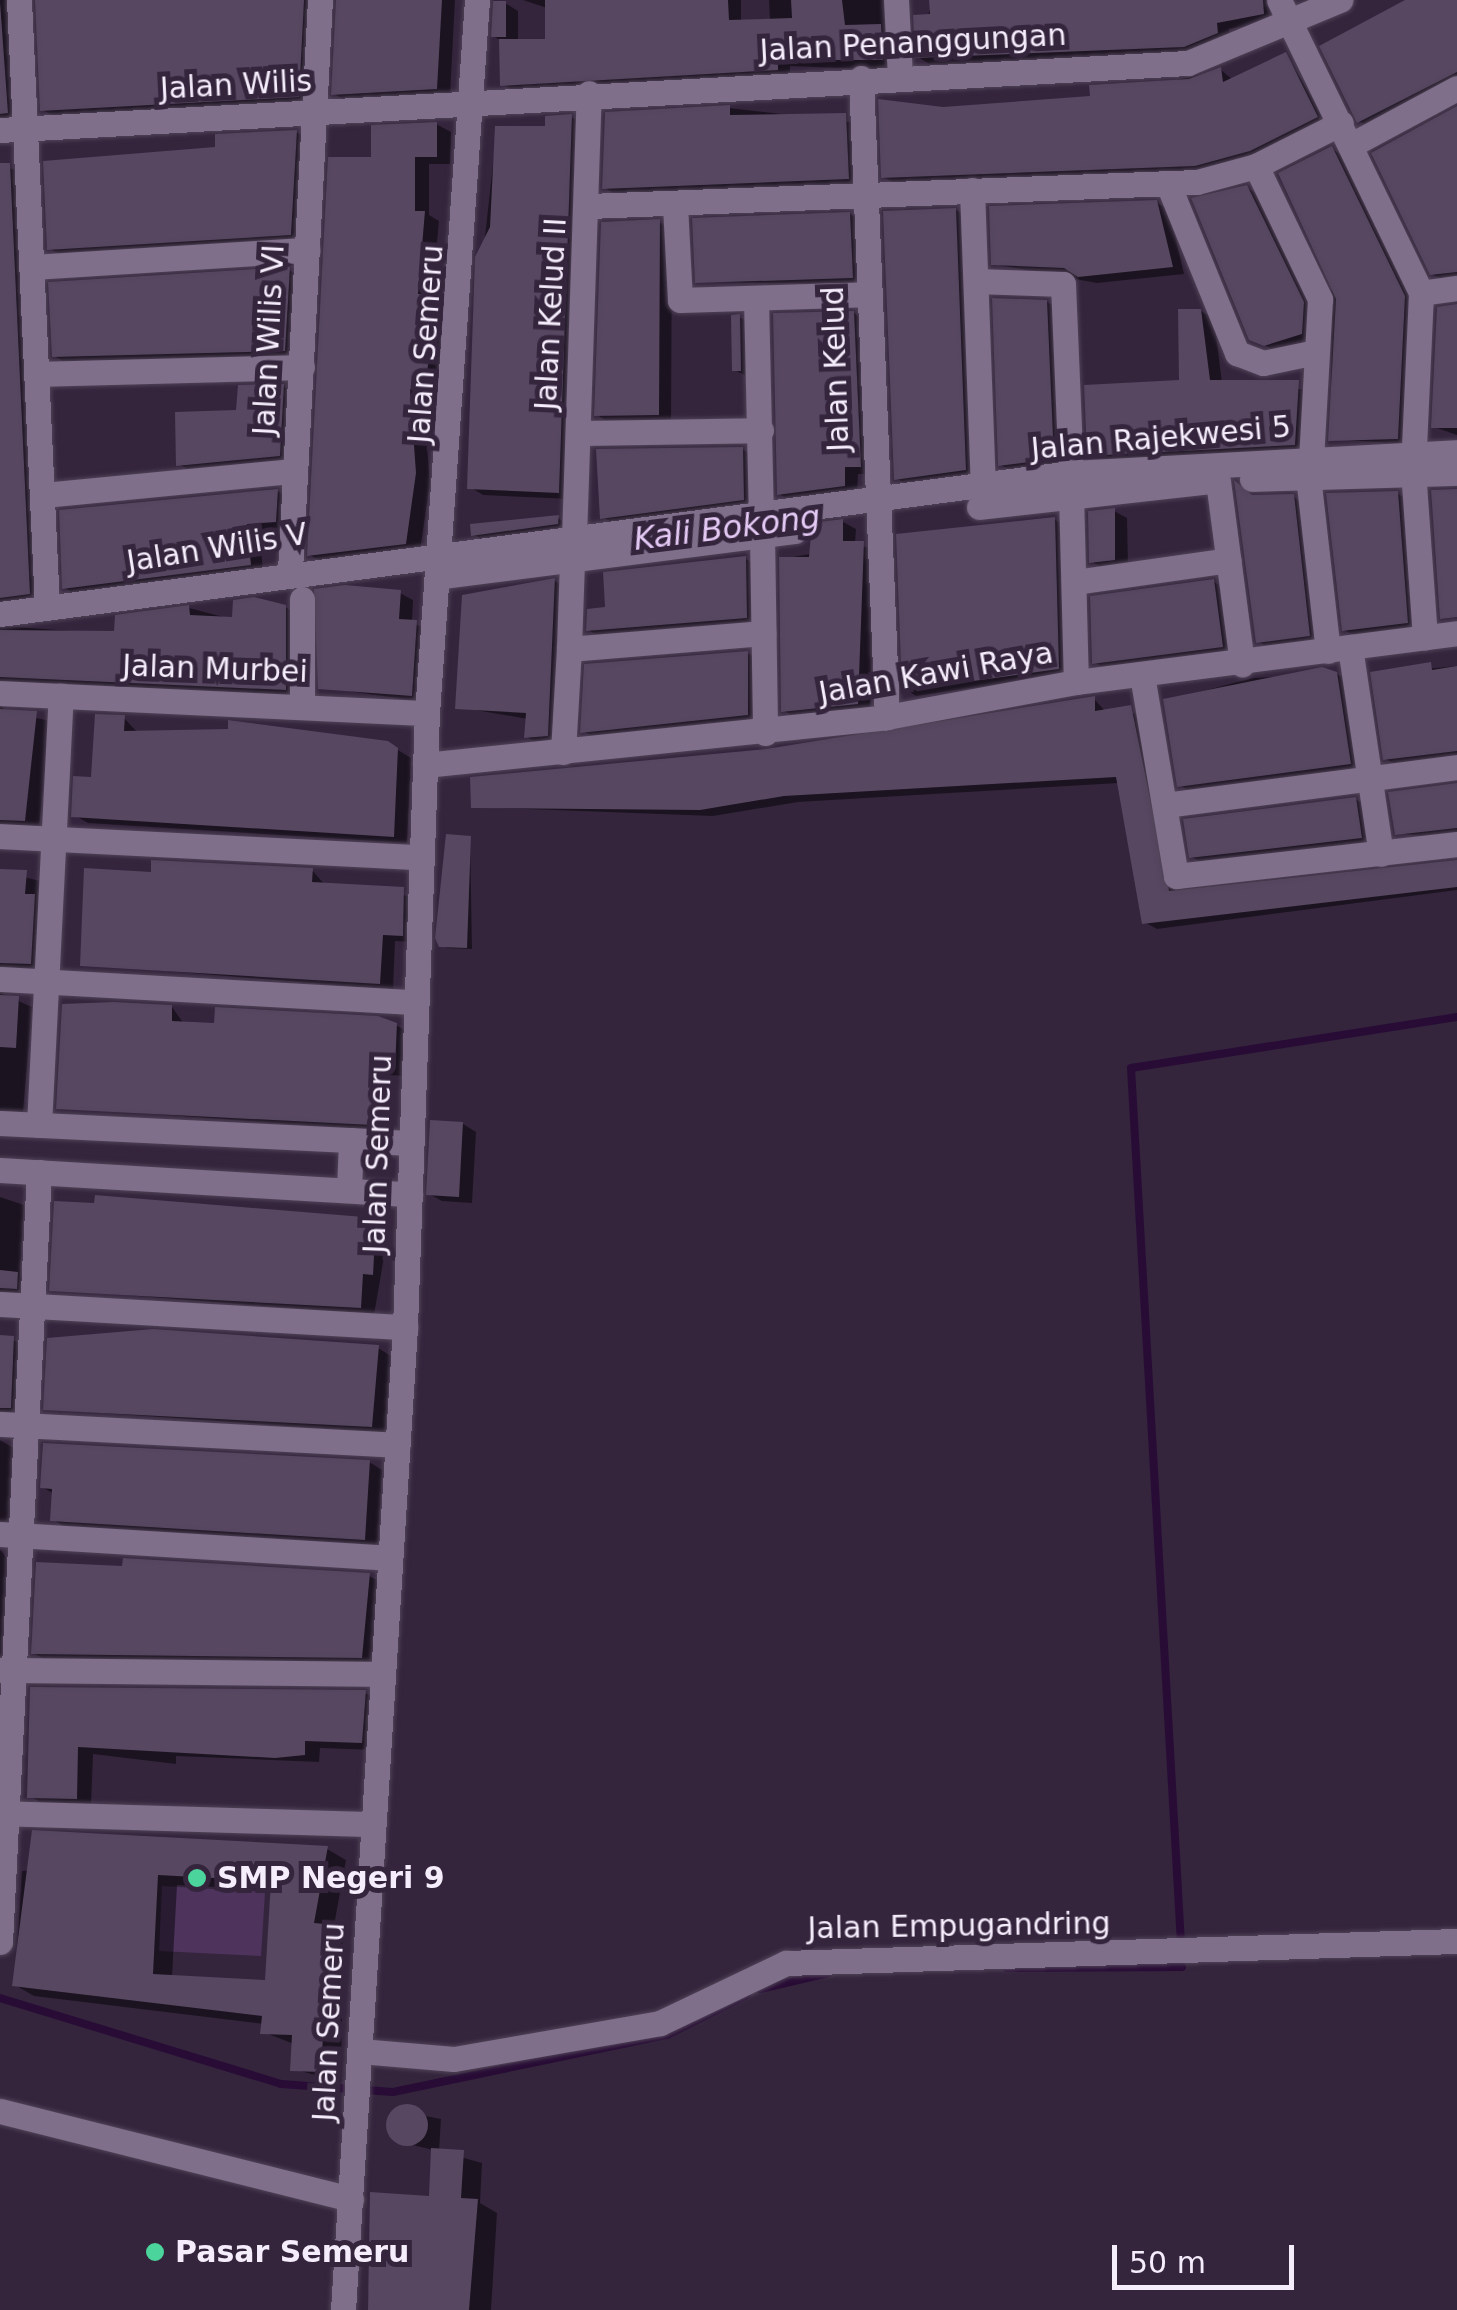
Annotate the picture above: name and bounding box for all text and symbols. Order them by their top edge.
street label: Jalan Penanggungan [759,17,1067,69]
street label: Jalan Wilis [159,63,313,107]
street label: Jalan Kelud II [528,217,574,411]
street label: Jalan Semeru [401,243,451,445]
street label: Jalan Wilis VI [246,244,292,436]
street label: Jalan Kelud [815,286,857,452]
street label: Jalan Rajekwesi 5 [1030,409,1292,467]
water label: Kali Bokong [632,498,822,558]
street label: Jalan Wilis V [124,516,310,580]
street label: Jalan Kawi Raya [816,635,1056,711]
street label: Jalan Murbei [122,648,308,690]
street label: Jalan Semeru [357,1054,399,1254]
place label: SMP Negeri 9 [217,1860,445,1896]
marker: SMP Negeri 9 [186,1867,208,1889]
street label: Jalan Empugandring [807,1905,1111,1947]
street label: Jalan Semeru [306,1922,352,2122]
scale bar [1117,2225,1300,2287]
place label: Pasar Semeru [175,2234,409,2270]
marker: Pasar Semeru [144,2241,166,2263]
text: 50 m [1129,2245,1206,2280]

